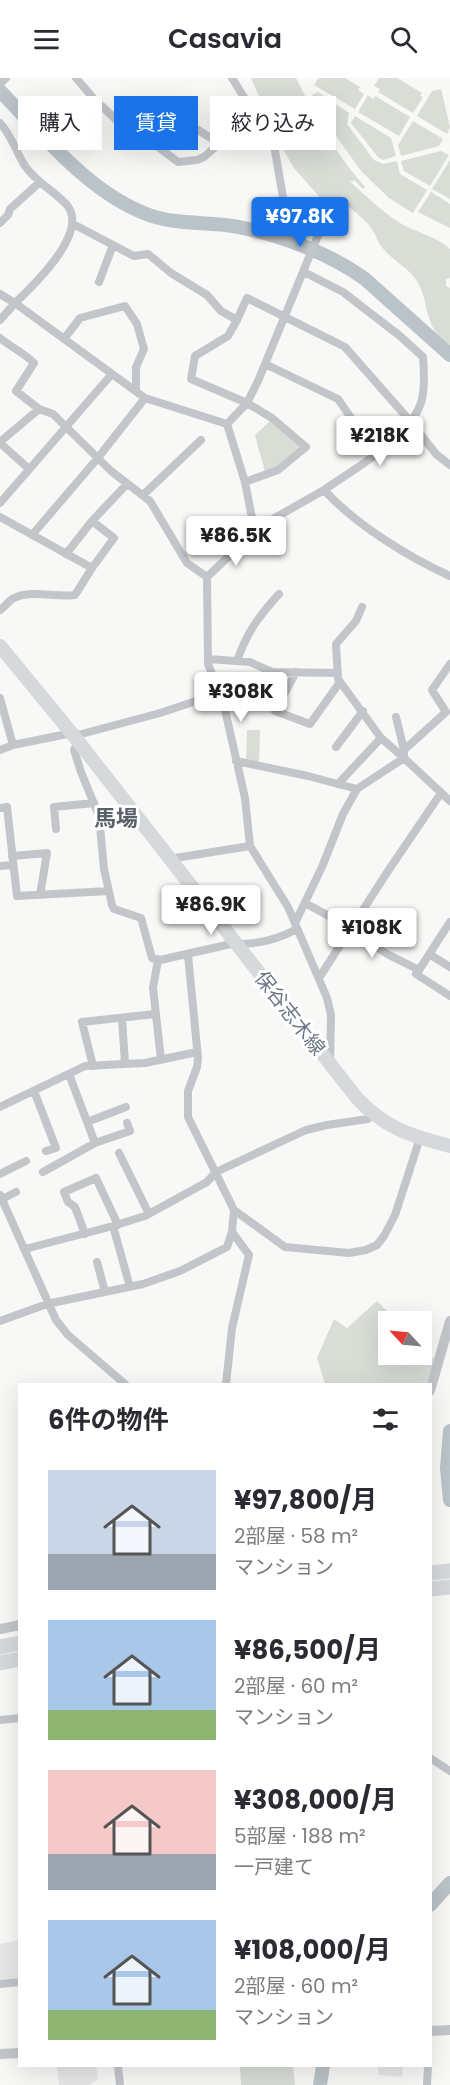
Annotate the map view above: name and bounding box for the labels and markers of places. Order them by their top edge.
pin: ¥97.8K [251,197,349,248]
pin: ¥218K [338,416,422,467]
pin: ¥86.5K [187,516,285,567]
pin: ¥308K [199,672,283,723]
pin: ¥86.9K [162,885,260,936]
pin: ¥108K [330,908,414,959]

